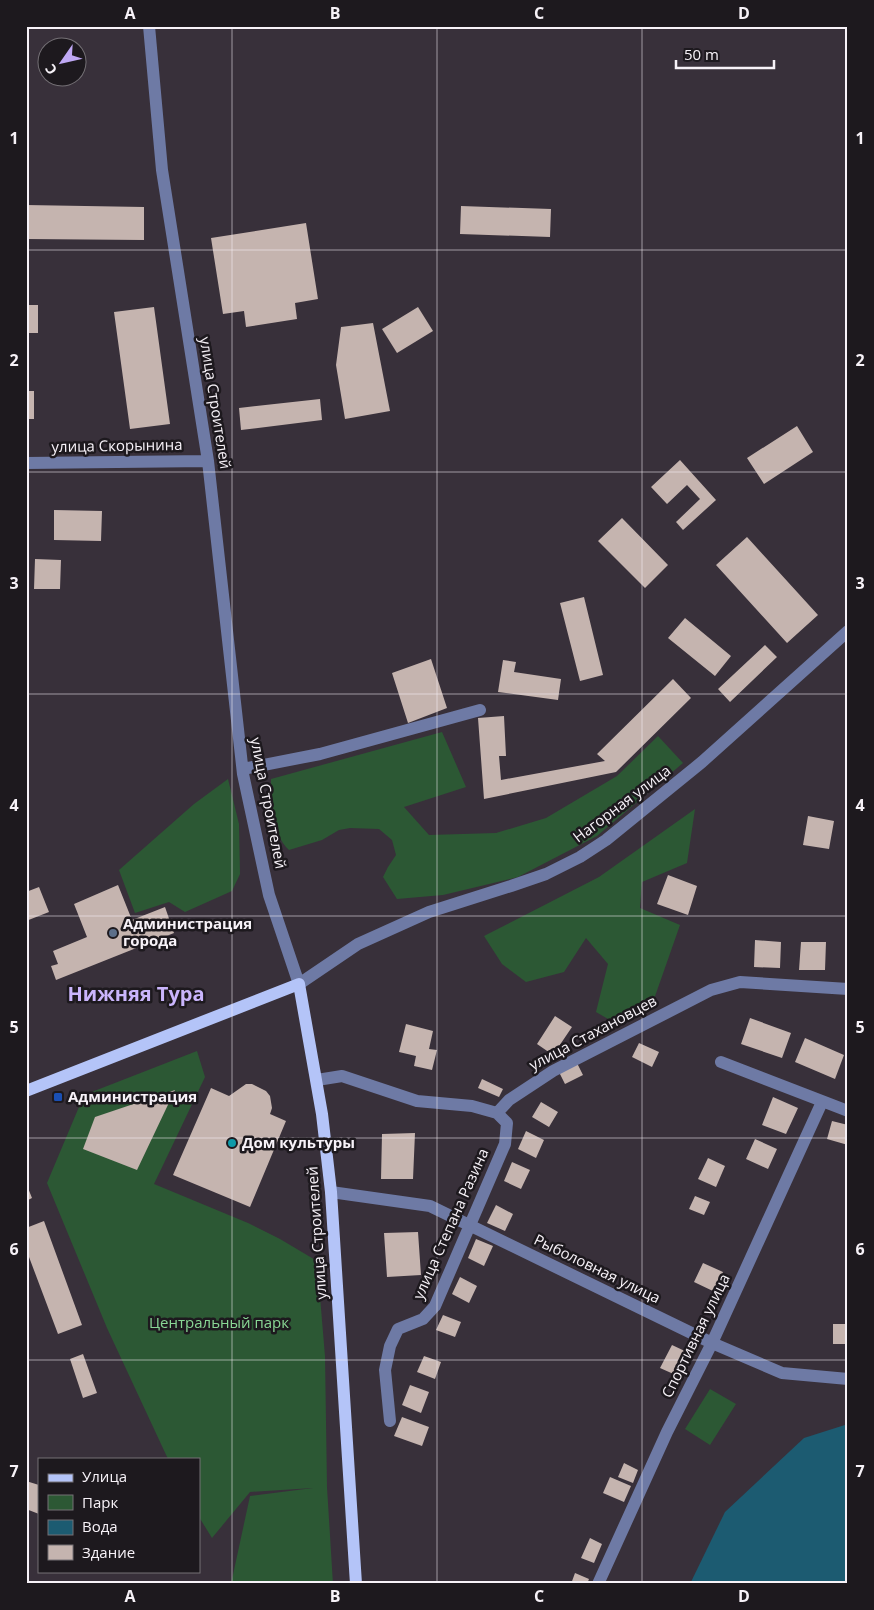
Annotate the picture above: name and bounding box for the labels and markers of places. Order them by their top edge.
place label: Администрация города [123,913,252,950]
marker: Администрация города [107,927,119,939]
place label: Администрация [68,1086,197,1106]
marker: Администрация [52,1091,64,1103]
place label: Дом культуры [242,1132,355,1152]
marker: Дом культуры [226,1137,238,1149]

